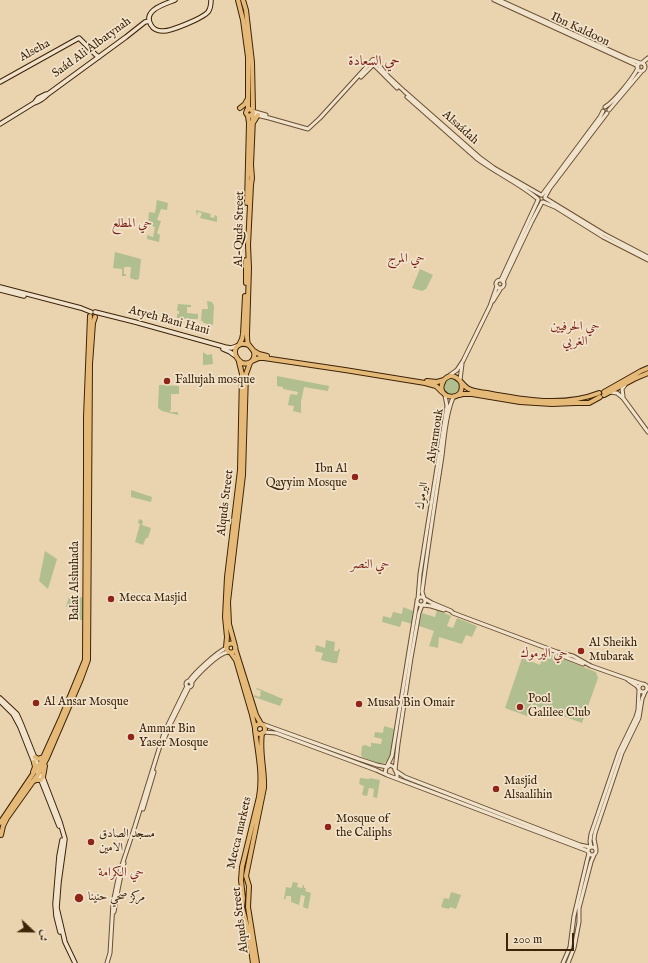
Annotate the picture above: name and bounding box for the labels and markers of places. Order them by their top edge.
place label: Fallujah mosque [175,374,255,388]
marker: Fallujah mosque [162,376,172,386]
place label: Ibn Al Qayyim Mosque [266,463,347,491]
marker: Ibn Al Qayyim Mosque [350,472,360,482]
place label: Mecca Masjid [119,592,187,606]
marker: Mecca Masjid [106,594,116,604]
place label: Al Sheikh Mubarak [589,637,637,665]
marker: Al Sheikh Mubarak [576,646,586,656]
place label: Pool Galilee Club [528,693,591,721]
place label: Al Ansar Mosque [44,696,128,710]
place label: Musab Bin Omair [367,697,455,711]
marker: Al Ansar Mosque [31,698,41,708]
marker: Musab Bin Omair [354,699,364,709]
marker: Pool Galilee Club [515,702,525,712]
place label: Ammar Bin Yaser Mosque [139,723,208,751]
marker: Ammar Bin Yaser Mosque [126,732,136,742]
place label: Masjid Alsaalihin [504,775,552,803]
marker: Masjid Alsaalihin [491,784,501,794]
place label: Mosque of the Caliphs [336,813,392,841]
marker: Mosque of the Caliphs [323,822,333,832]
place label: مسجد الصادق الامين [99,828,155,856]
marker: مسجد الصادق الامين [86,837,96,847]
place label: مركز صحي حنينا [88,891,145,905]
marker: مركز صحي حنينا [73,892,85,904]

